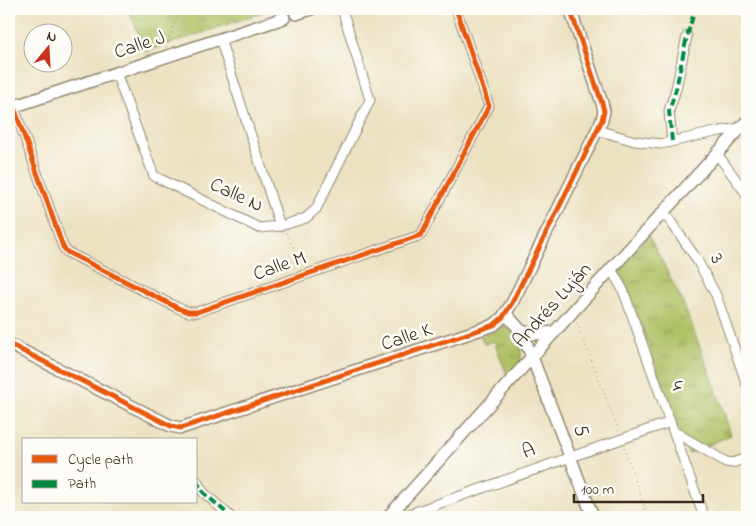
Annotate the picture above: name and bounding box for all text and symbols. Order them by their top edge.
north arrow [22,22,72,72]
street label: Calle J [111,24,169,68]
text: N [44,26,59,49]
street label: Calle N [205,171,267,221]
street label: Calle M [249,244,311,290]
street label: 3 [701,248,731,270]
street label: Andrés Luján [507,257,600,355]
street label: Calle K [378,316,437,360]
street label: 4 [661,377,691,395]
street label: 5 [564,420,596,442]
street label: A [518,436,540,468]
legend [22,438,198,504]
text: Cycle path [68,449,133,472]
scale bar [574,471,702,503]
text: Path [68,473,96,495]
text: 100 m [581,479,614,501]

